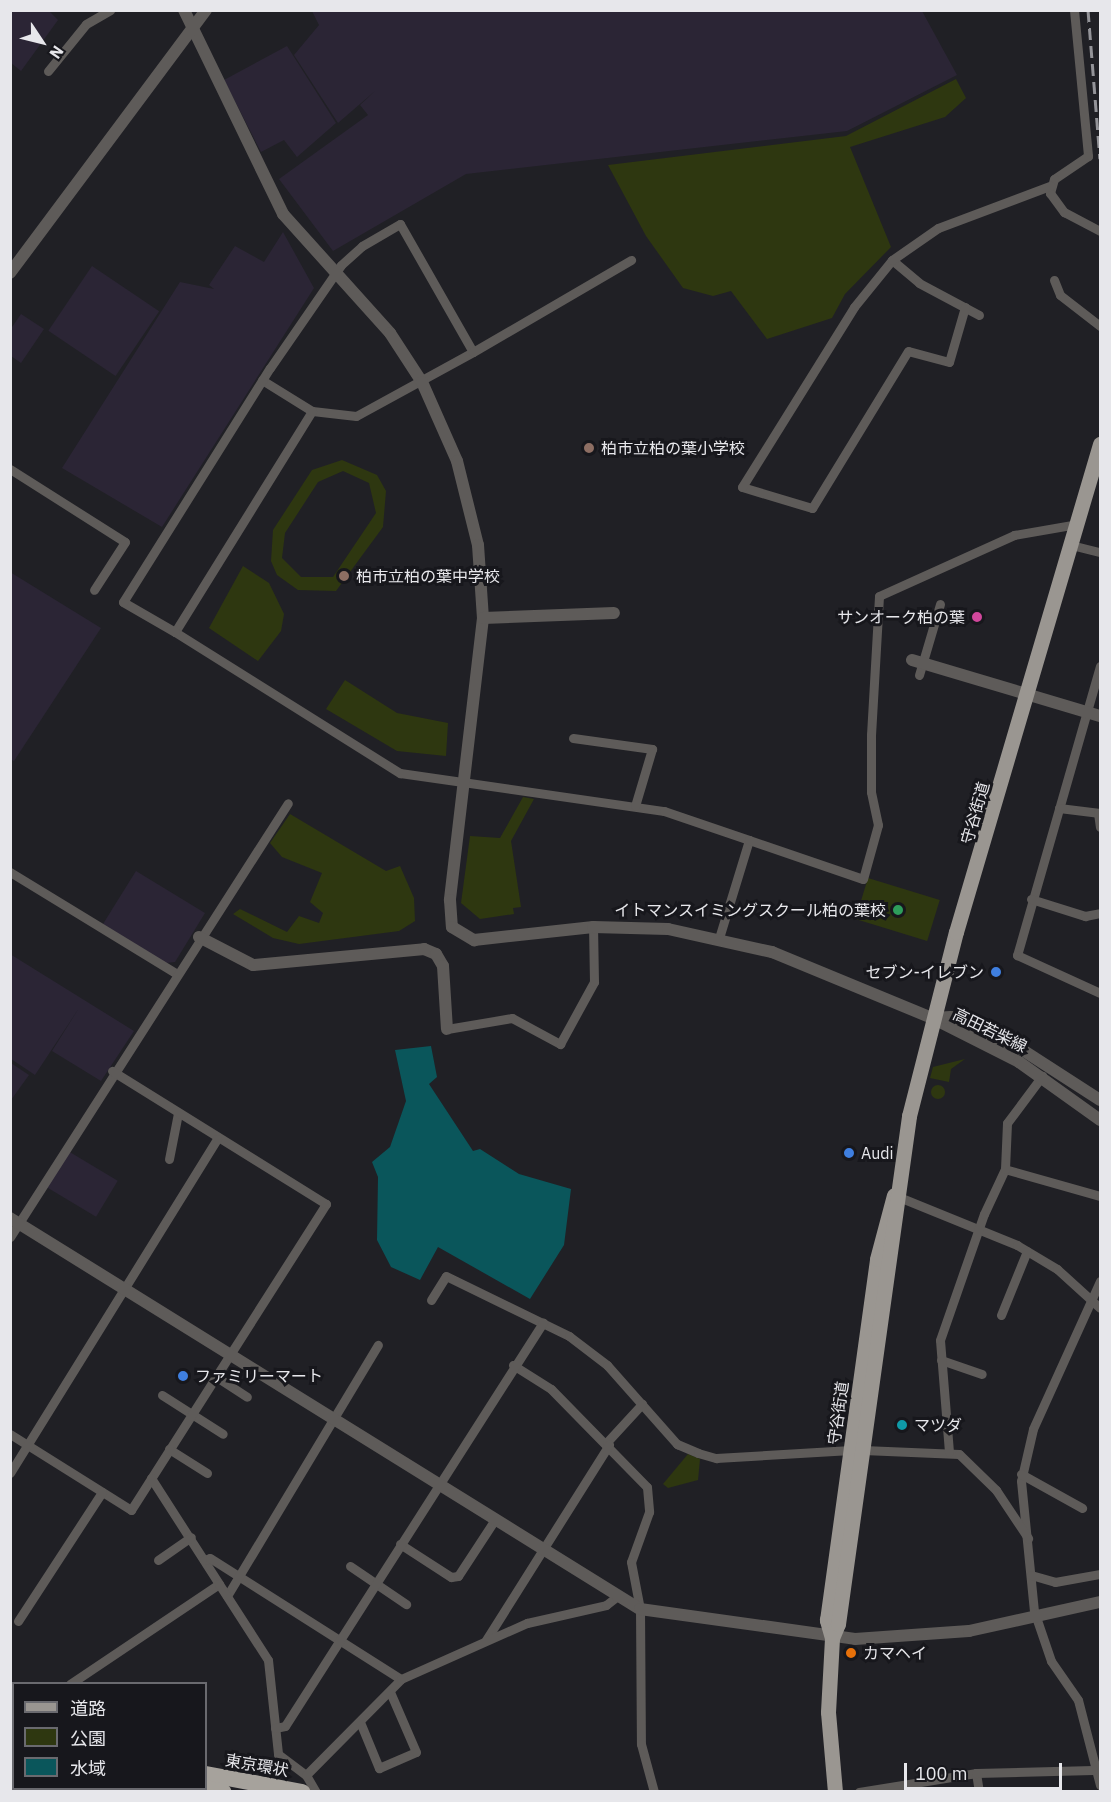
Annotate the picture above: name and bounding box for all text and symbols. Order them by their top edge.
north arrow [12,12,72,72]
text: N [45,42,68,63]
place label: 柏市立柏の葉小学校 [601,438,745,458]
marker: 柏市立柏の葉小学校 [582,441,596,455]
place label: 柏市立柏の葉中学校 [356,566,500,586]
marker: 柏市立柏の葉中学校 [337,569,351,583]
place label: サンオーク柏の葉 [837,607,965,627]
marker: サンオーク柏の葉 [970,610,984,624]
street label: 守谷街道 [957,780,993,846]
place label: イトマンスイミングスクール柏の葉校 [614,900,886,920]
marker: イトマンスイミングスクール柏の葉校 [891,903,905,917]
place label: セブン-イレブン [866,962,984,982]
marker: セブン-イレブン [989,965,1003,979]
street label: 高田若柴線 [950,1004,1030,1056]
place label: Audi [861,1143,894,1163]
marker: Audi [842,1146,856,1160]
place label: ファミリーマート [195,1366,323,1386]
marker: ファミリーマート [176,1369,190,1383]
street label: 守谷街道 [824,1380,852,1446]
place label: マツダ [914,1415,962,1435]
marker: マツダ [895,1418,909,1432]
place label: カマヘイ [863,1643,927,1663]
marker: カマヘイ [844,1646,858,1660]
legend [12,1682,207,1790]
text: 道路 [70,1697,106,1720]
text: 公園 [70,1727,106,1750]
street label: 東京環状 [224,1750,290,1780]
scale bar [907,1751,1064,1789]
text: 水域 [70,1757,106,1780]
text: 100 m [915,1762,967,1785]

